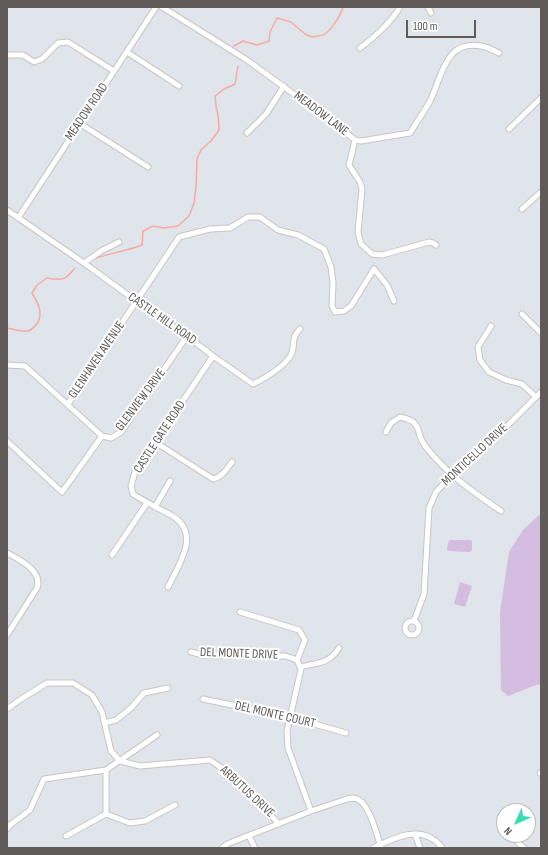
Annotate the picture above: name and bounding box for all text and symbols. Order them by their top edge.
scale bar [408,12,478,38]
text: 100 m [413,19,438,34]
street label: MEADOW ROAD [62,80,112,144]
street label: MEADOW LANE [291,88,351,140]
street label: CASTLE HILL ROAD [125,290,199,348]
street label: GLENHAVEN AVENUE [65,318,129,402]
street label: GLENVIEW DRIVE [113,366,169,434]
street label: CASTLE GATE ROAD [131,398,189,476]
street label: MONTICELLO DRIVE [439,421,511,489]
street label: DEL MONTE DRIVE [200,645,278,663]
street label: DEL MONTE COURT [233,698,317,732]
street label: ARBUTUS DRIVE [216,763,278,821]
north arrow [496,803,536,843]
text: N [501,824,515,838]

